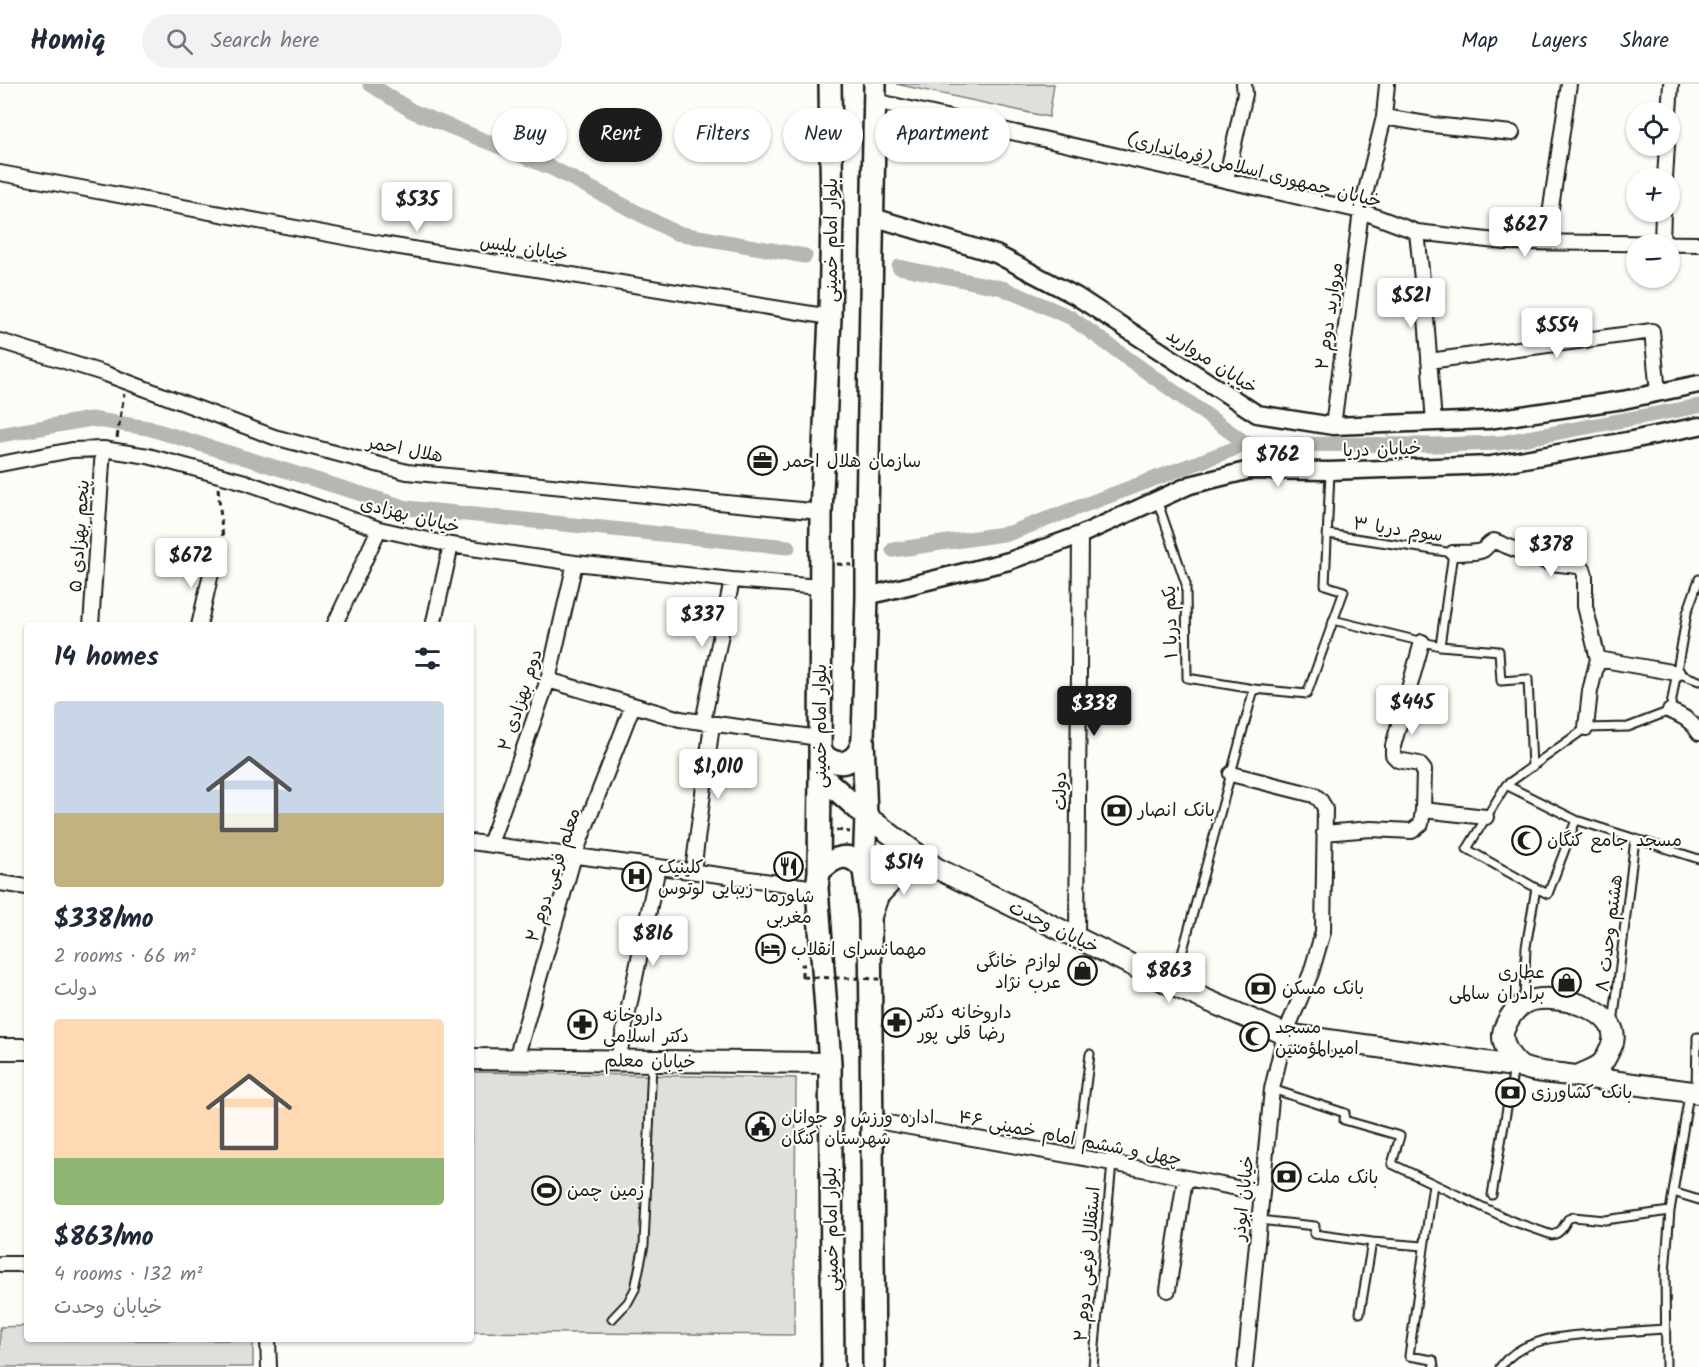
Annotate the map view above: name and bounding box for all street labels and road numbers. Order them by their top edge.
street label: خیابان جمهوری اسلامی(فرمانداری) [1123,126,1384,217]
street label: بلوار امام خمینی [818,178,847,302]
street label: خیابان پلیس [478,228,570,271]
street label: مروارید دوم ۲ [1309,261,1352,372]
street label: خیابان مروارید [1160,322,1263,403]
street label: هلال احمر [362,428,445,472]
street label: خیابان دریا [1342,435,1422,466]
street label: پنجم بهزادی ۵ [62,479,99,593]
street label: خیابان بهزادی [357,490,462,543]
street label: سوم دریا ۳ [1351,510,1444,551]
street label: یکم دریا ۱ [1156,585,1187,659]
street label: دوم بهزادی ۲ [491,646,552,755]
street label: بلوار امام خمینی [807,664,836,788]
street label: دولت [1047,771,1076,811]
street label: معلم فرعی دوم ۲ [519,805,590,946]
street label: هشتم وحدت ۸ [1589,873,1632,994]
street label: خیابان وحدت [1003,894,1103,963]
street label: خیابان معلم [604,1047,696,1078]
street label: چهل و ششم امام خمینی ۴۶ [956,1104,1184,1175]
street label: خیابان ابوذر [1225,1154,1263,1244]
street label: بلوار امام خمینی [817,1166,848,1292]
street label: استقلال فرعی دوم ۲ [1067,1186,1110,1343]

